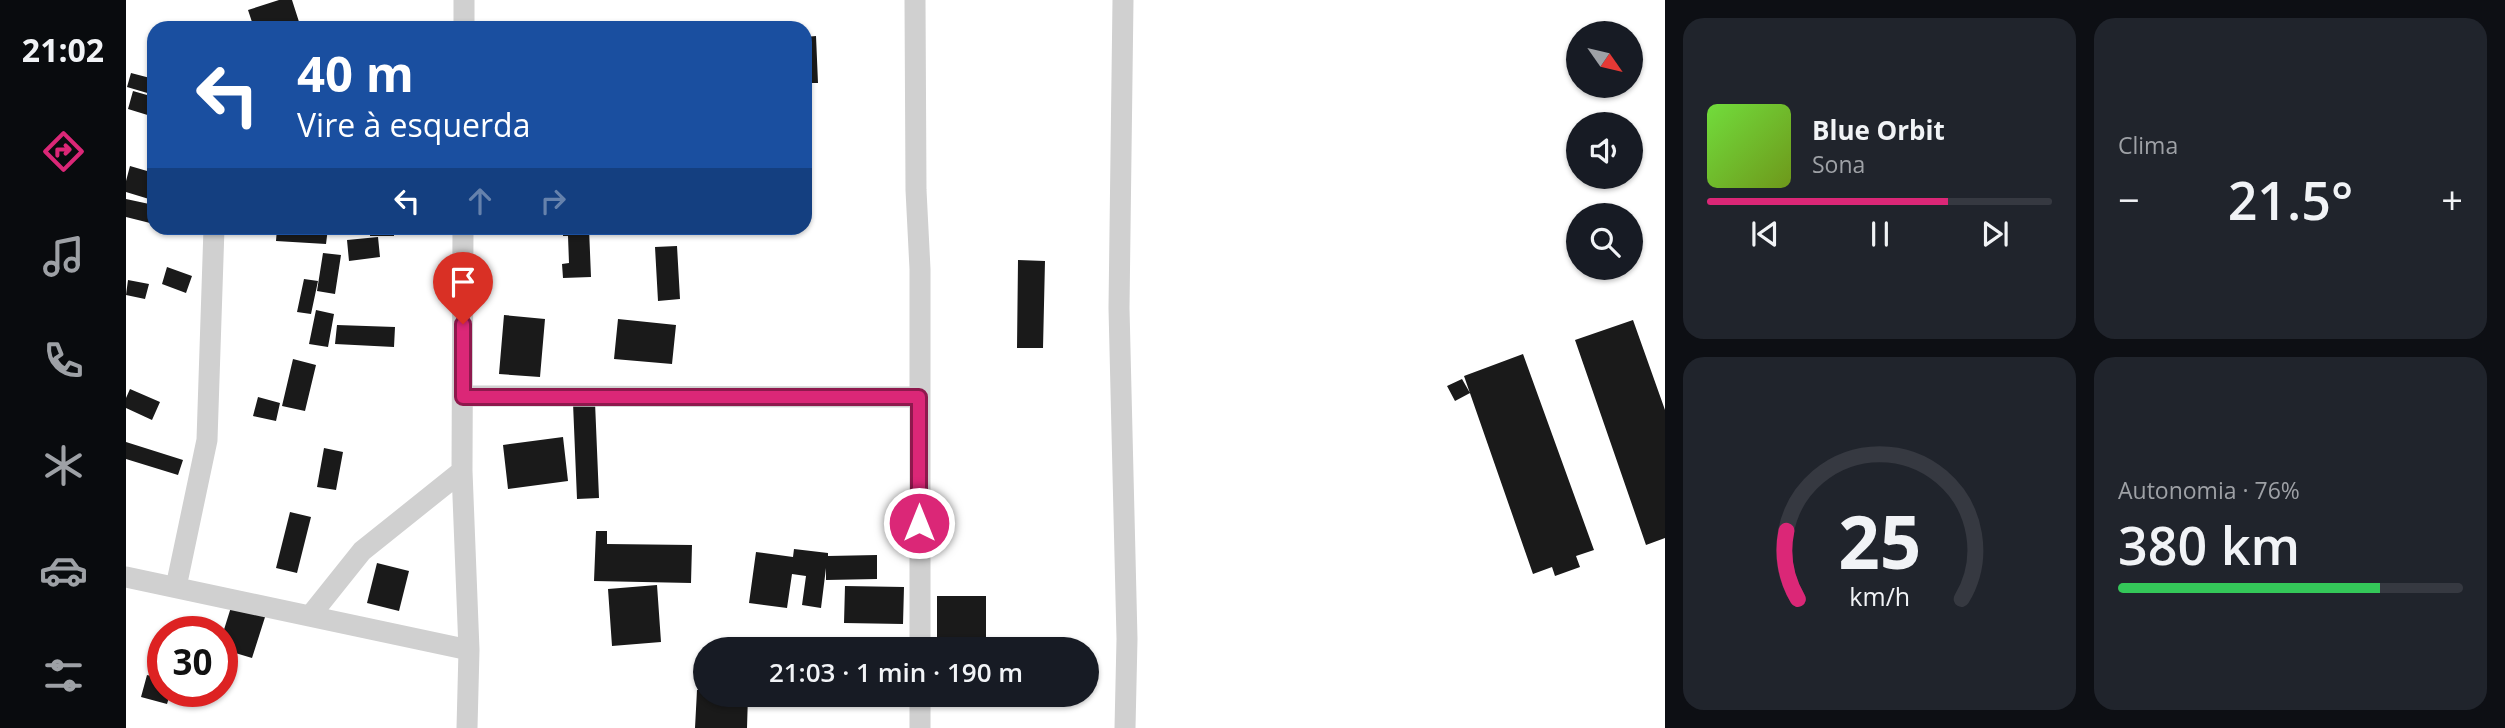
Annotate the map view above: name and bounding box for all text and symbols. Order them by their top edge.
north arrow [1566,21,1643,98]
map controls [1566,21,1643,280]
text: 21:02 [22,28,104,71]
text: 40 m [297,40,414,106]
icon: left [182,49,273,140]
text: Vire à esquerda [297,103,530,146]
button: sound [1566,112,1643,189]
text: Blue Orbit [1812,112,1945,148]
icon: directions [39,127,88,176]
text: Clima [2118,129,2178,161]
text: Sona [1812,148,1865,180]
text: 21.5° [2228,164,2353,235]
text: − [2118,173,2140,225]
text: + [2441,173,2463,225]
icon: left [388,182,426,220]
icon: ahead [461,182,499,220]
icon: right [534,182,572,220]
button: search [1566,203,1643,280]
icon: previous [1746,215,1784,253]
icon: pause [1861,215,1899,253]
icon: next [1976,215,2014,253]
icon: music [39,232,88,281]
pin [433,252,493,324]
icon: arrive [444,263,482,301]
icon: phone [39,336,88,385]
icon: climate [39,441,88,490]
text: Autonomia · 76% [2118,474,2300,506]
position arrow [882,486,956,560]
text: 25 [1838,492,1921,591]
text: 380 km [2118,509,2300,580]
icon: car [39,546,88,595]
text: km/h [1849,579,1910,613]
speed limit sign: 30 [147,616,238,707]
icon: filters [39,651,88,700]
text: 21:03 · 1 min · 190 m [769,654,1023,690]

